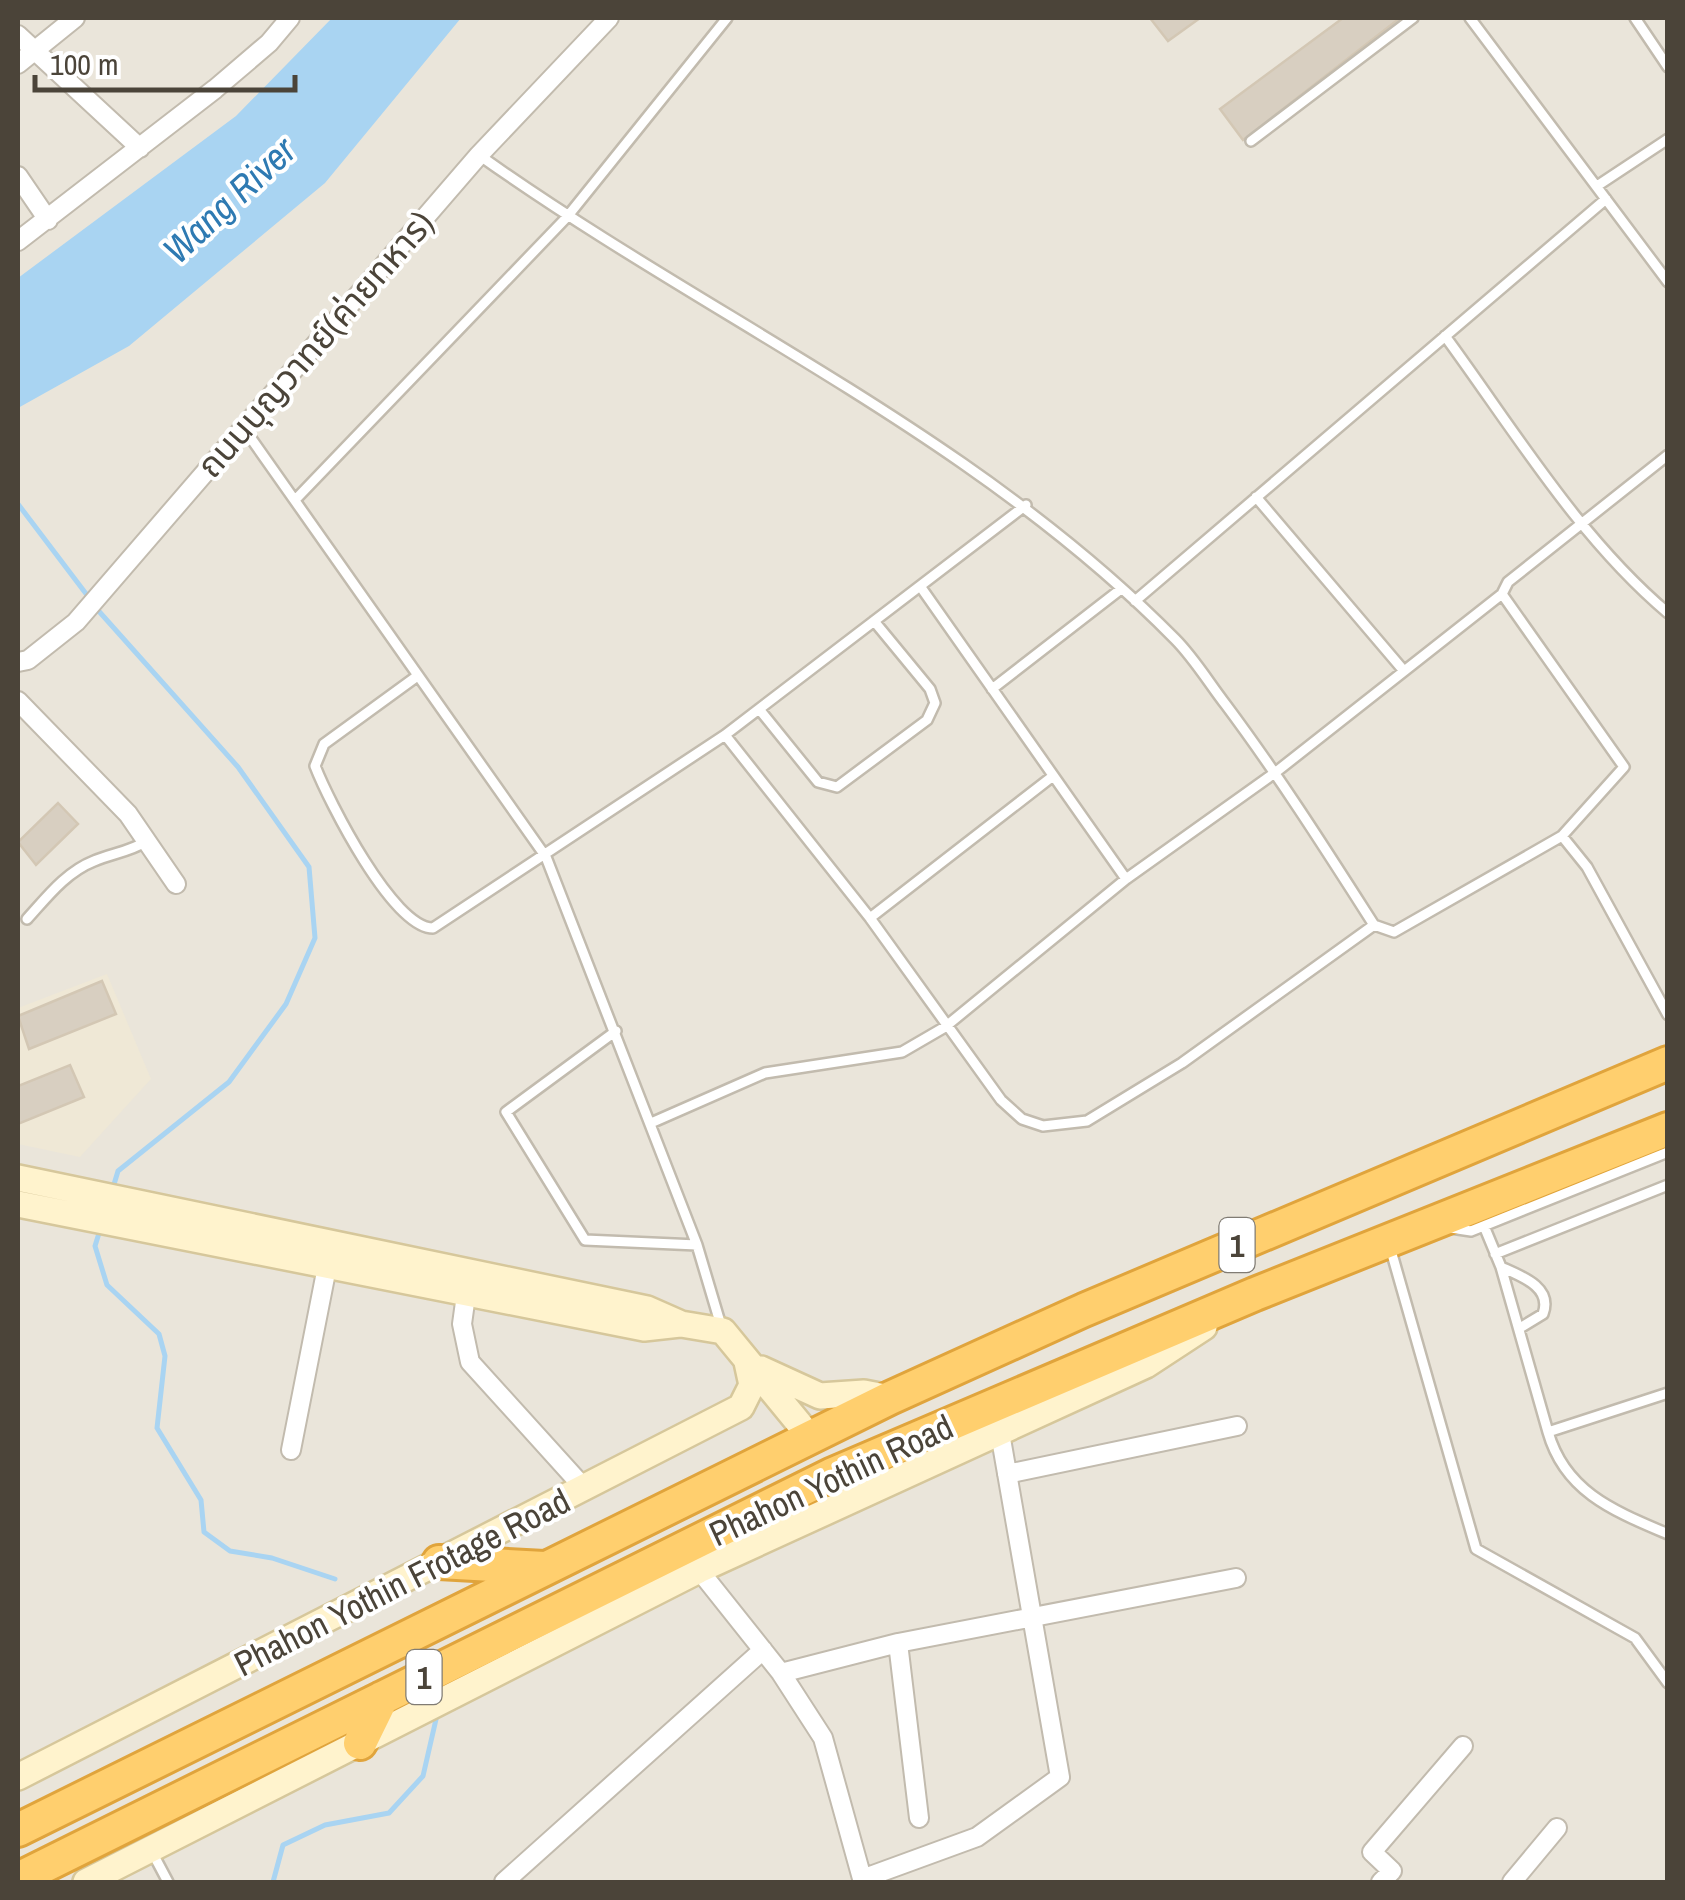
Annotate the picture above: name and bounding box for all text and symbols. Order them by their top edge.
scale bar [35,30,295,92]
text: 100 m [50,44,118,84]
water label: Wang River [152,124,307,275]
street label: ถนนบุญวาทย์(ค่ายทหาร) [186,201,444,487]
road number: 1 [1220,1218,1254,1272]
street label: Phahon Yothin Road [702,1403,960,1557]
street label: Phahon Yothin Frotage Road [226,1477,578,1687]
road number: 1 [406,1650,442,1704]

